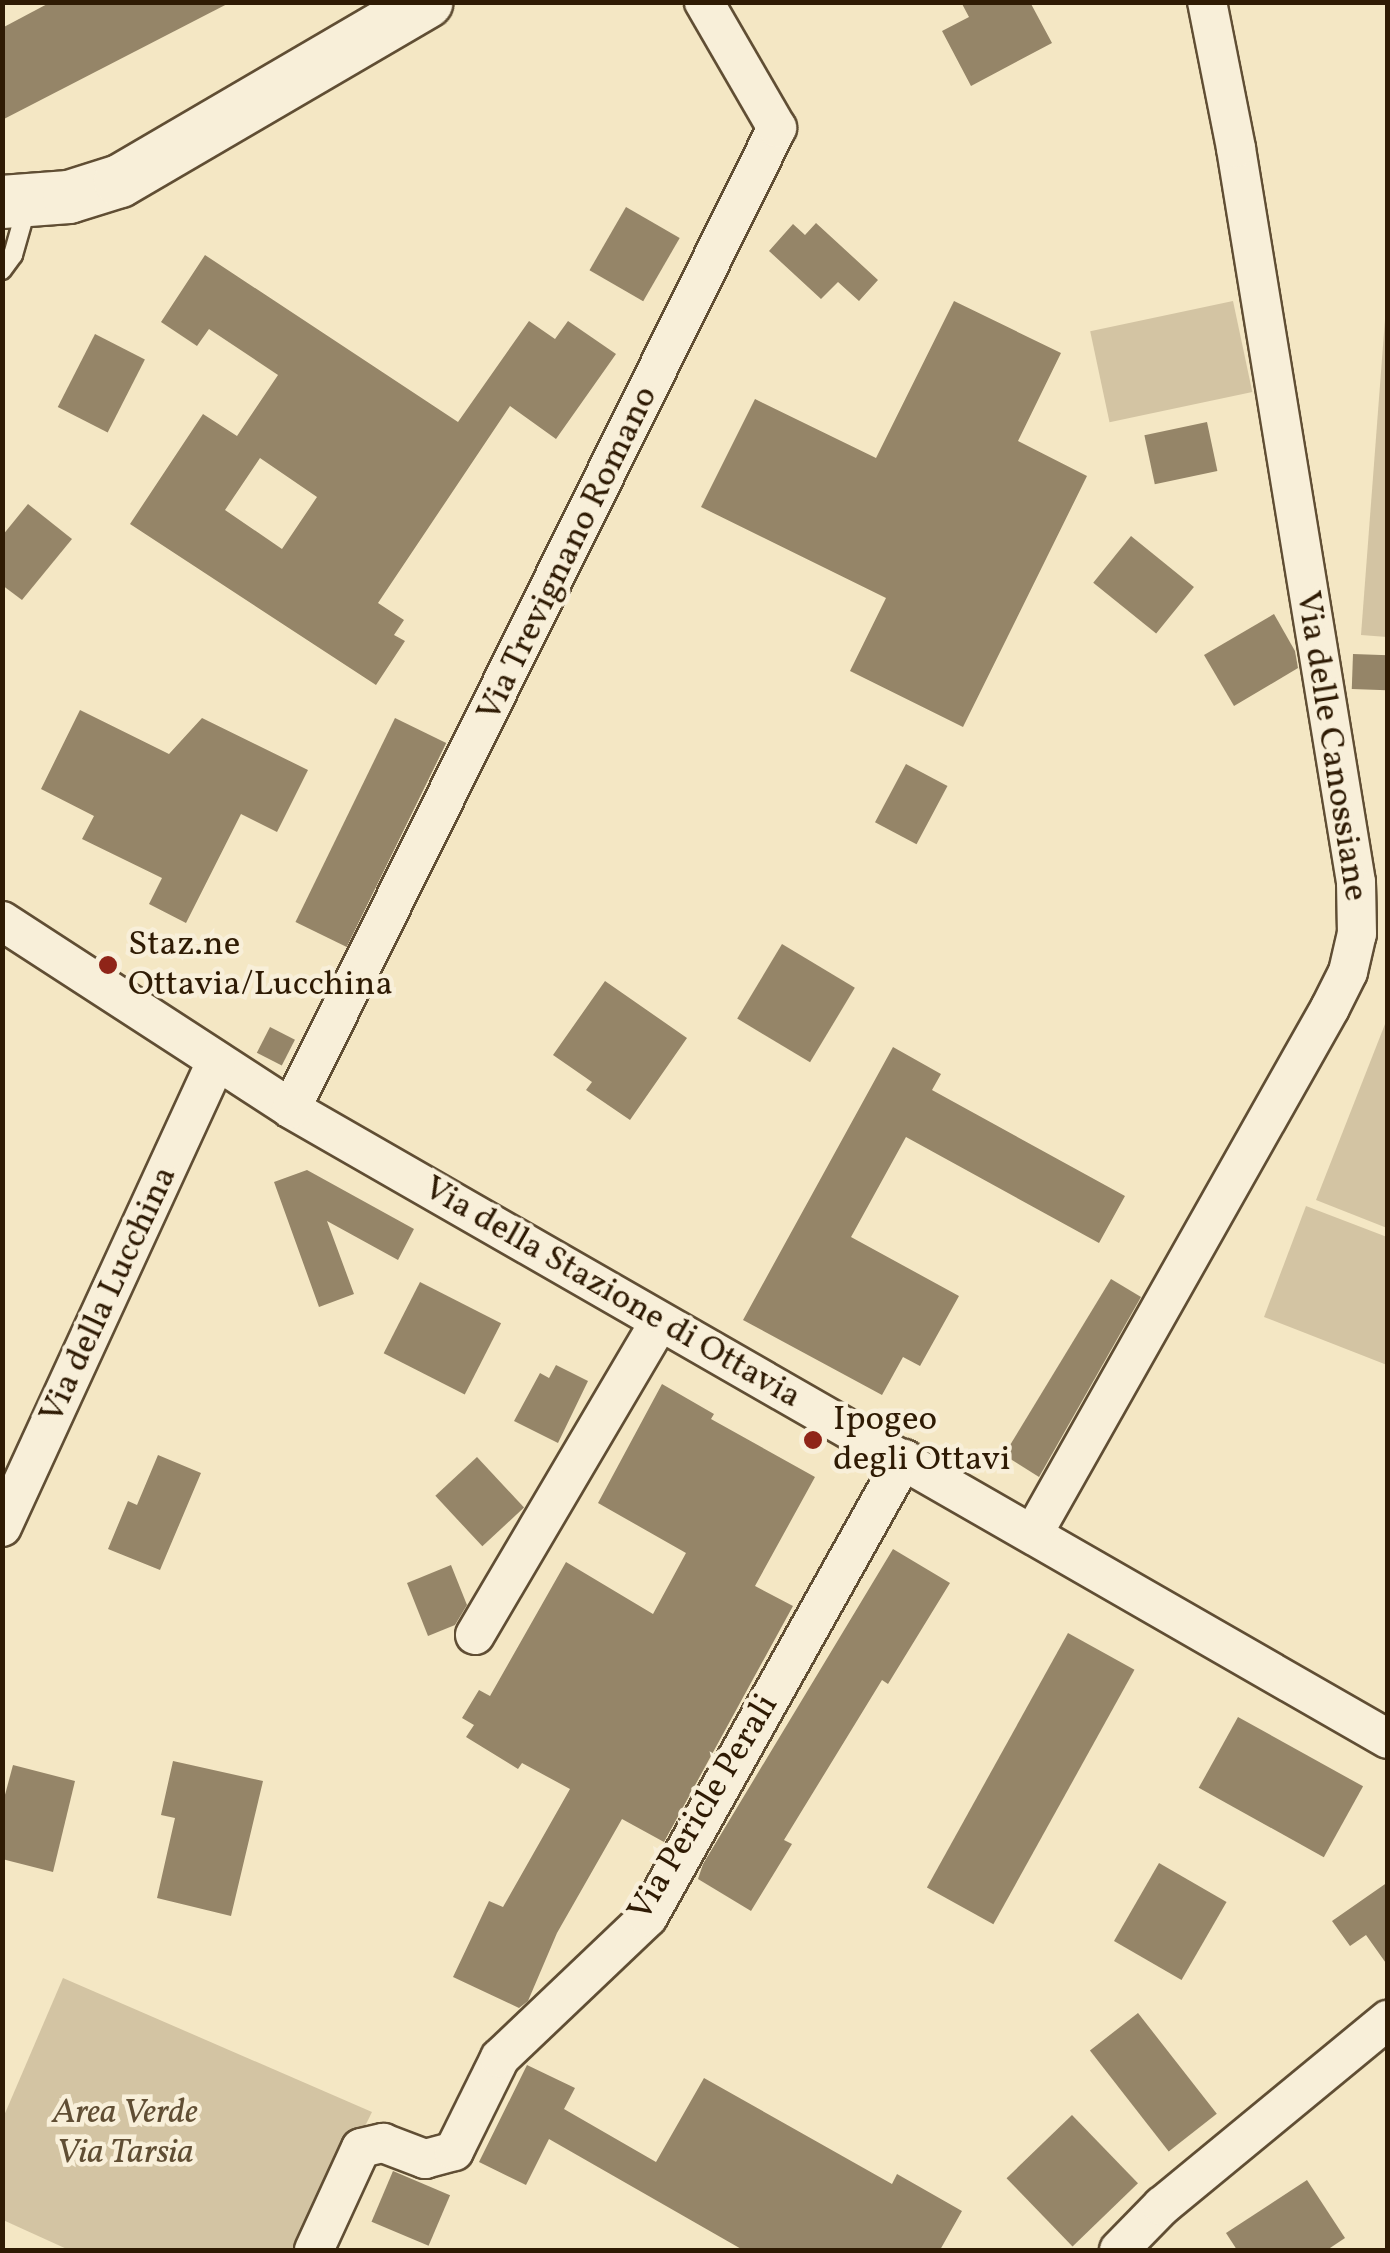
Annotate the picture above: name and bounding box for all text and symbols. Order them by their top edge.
street label: Via Trevignano Romano [468,379,668,729]
street label: Via delle Canossiane [1286,588,1376,904]
place label: Staz.ne Ottavia/Lucchina [128,924,393,1006]
marker: Staz.ne Ottavia/Lucchina [97,954,119,976]
street label: Via della Lucchina [31,1160,187,1430]
street label: Via della Stazione di Ottavia [416,1168,808,1418]
place label: Ipogeo degli Ottavi [833,1399,1010,1481]
marker: Ipogeo degli Ottavi [802,1429,824,1451]
street label: Via Pericle Perali [620,1687,788,1929]
park label: Area Verde Via Tarsia [52,2092,198,2174]

